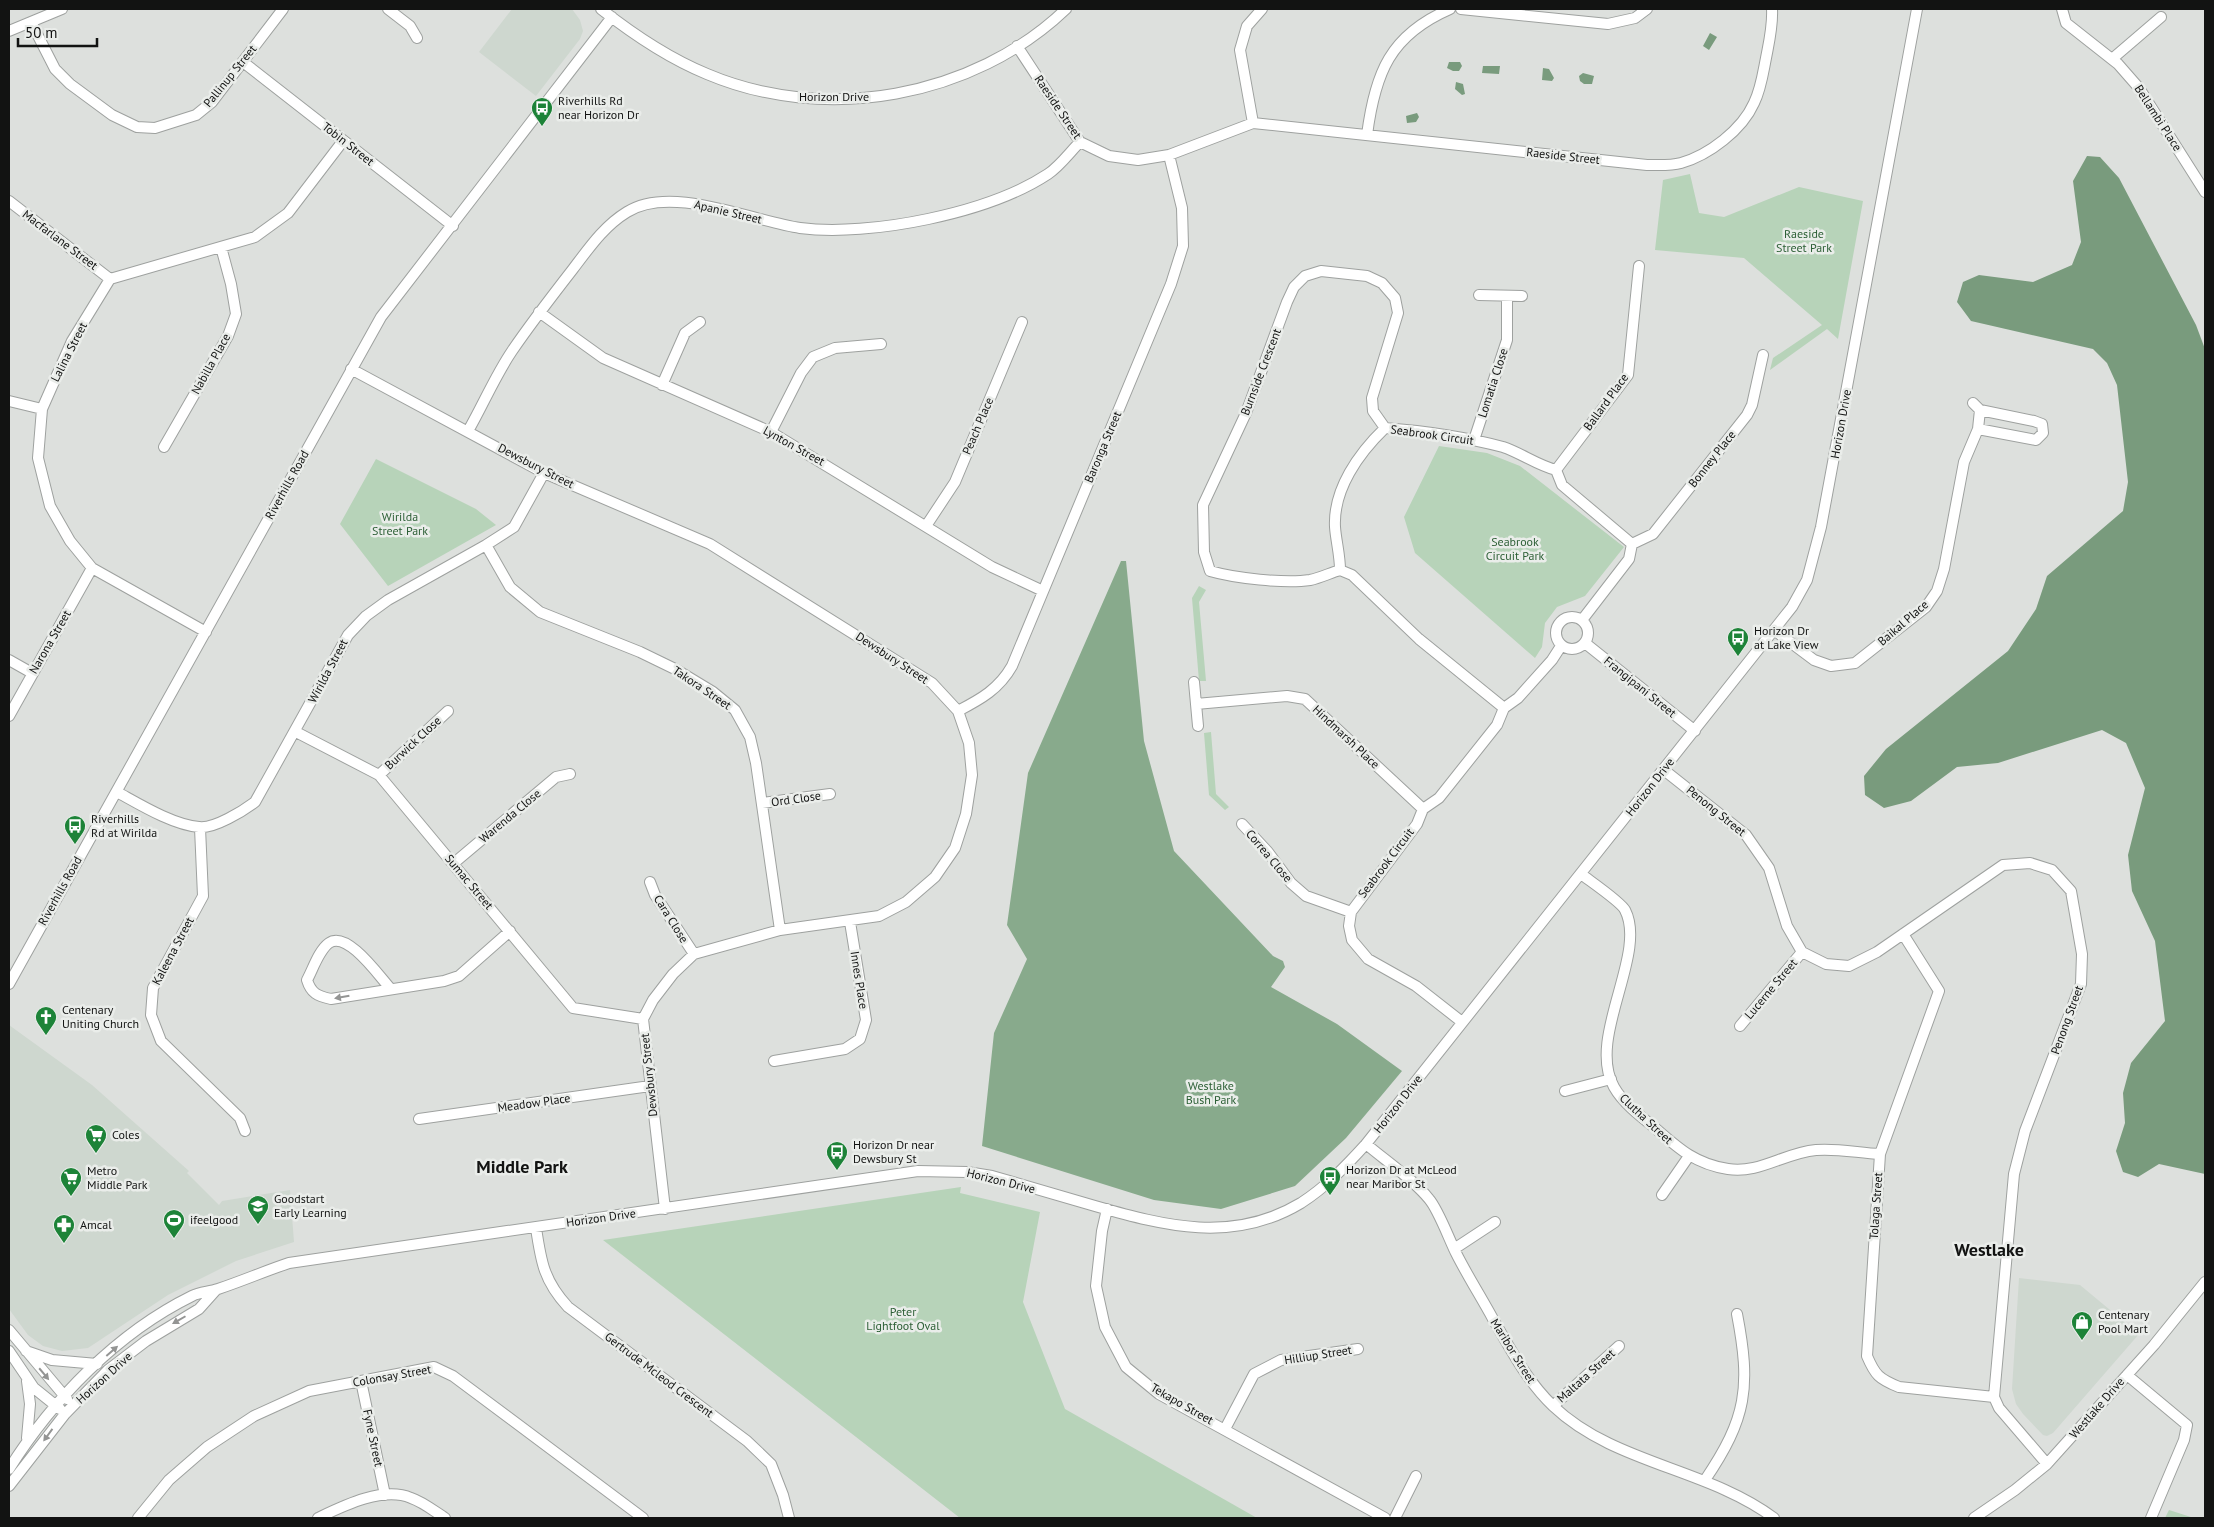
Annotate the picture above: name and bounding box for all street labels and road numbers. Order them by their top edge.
street label: Pallinup Street [200,41,259,110]
street label: Raeside Street [1032,72,1085,141]
street label: Bellambi Place [2131,82,2185,154]
street label: Horizon Drive [799,89,869,104]
street label: Tobin Street [319,119,377,169]
street label: Raeside Street [1526,144,1601,167]
street label: Apanie Street [693,196,764,227]
street label: Macfarlane Street [20,206,101,273]
street label: Lalina Street [47,319,90,384]
street label: Burnside Crescent [1237,326,1284,417]
street label: Nabilla Place [188,331,233,397]
street label: Lomatia Close [1474,346,1511,419]
street label: Ballard Place [1580,370,1631,433]
street label: Horizon Drive [1827,388,1854,460]
street label: Peach Place [959,395,996,457]
street label: Baronga Street [1081,409,1124,485]
street label: Seabrook Circuit [1390,421,1475,448]
street label: Lynton Street [761,423,828,469]
street label: Bonney Place [1685,427,1739,490]
street label: Dewsbury Street [496,440,577,491]
street label: Riverhills Road [261,448,312,522]
street label: Baikal Place [1874,597,1931,649]
street label: Narona Street [25,607,74,676]
street label: Dewsbury Street [853,628,931,687]
street label: Wirilda Street [304,636,351,705]
street label: Frangipani Street [1601,653,1679,720]
street label: Takora Street [670,663,734,713]
street label: Hindmarsh Place [1310,702,1383,772]
street label: Burwick Close [381,713,444,773]
street label: Horizon Drive [1622,754,1677,819]
street label: Penong Street [1684,782,1749,839]
street label: Warenda Close [476,786,543,846]
street label: Ord Close [770,788,822,809]
street label: Seabrook Circuit [1354,825,1417,901]
street label: Correa Close [1243,826,1296,885]
street label: Sumac Street [442,851,497,912]
street label: Riverhills Road [34,854,85,928]
street label: Cara Close [651,892,692,946]
street label: Kaleena Street [148,914,197,987]
street label: Innes Place [848,950,871,1010]
street label: Lucerne Street [1741,955,1800,1022]
street label: Penong Street [2047,983,2086,1056]
street label: Dewsbury Street [637,1033,660,1117]
street label: Horizon Drive [1370,1071,1425,1136]
street label: Meadow Place [497,1090,571,1115]
street label: Clutha Street [1617,1090,1676,1147]
street label: Horizon Drive [965,1165,1037,1196]
street label: Tolaga Street [1866,1172,1885,1240]
street label: Horizon Drive [565,1205,637,1230]
street label: Maribor Street [1488,1316,1539,1386]
street label: Gertrude Mcleod Crescent [602,1329,717,1420]
street label: Hilliup Street [1283,1342,1353,1367]
street label: Maltata Street [1554,1346,1618,1406]
street label: Horizon Drive [73,1349,135,1407]
street label: Colonsay Street [352,1361,432,1390]
street label: Westlake Drive [2066,1374,2127,1441]
street label: Tekapo Street [1148,1380,1216,1427]
street label: Fyne Street [360,1408,387,1468]

